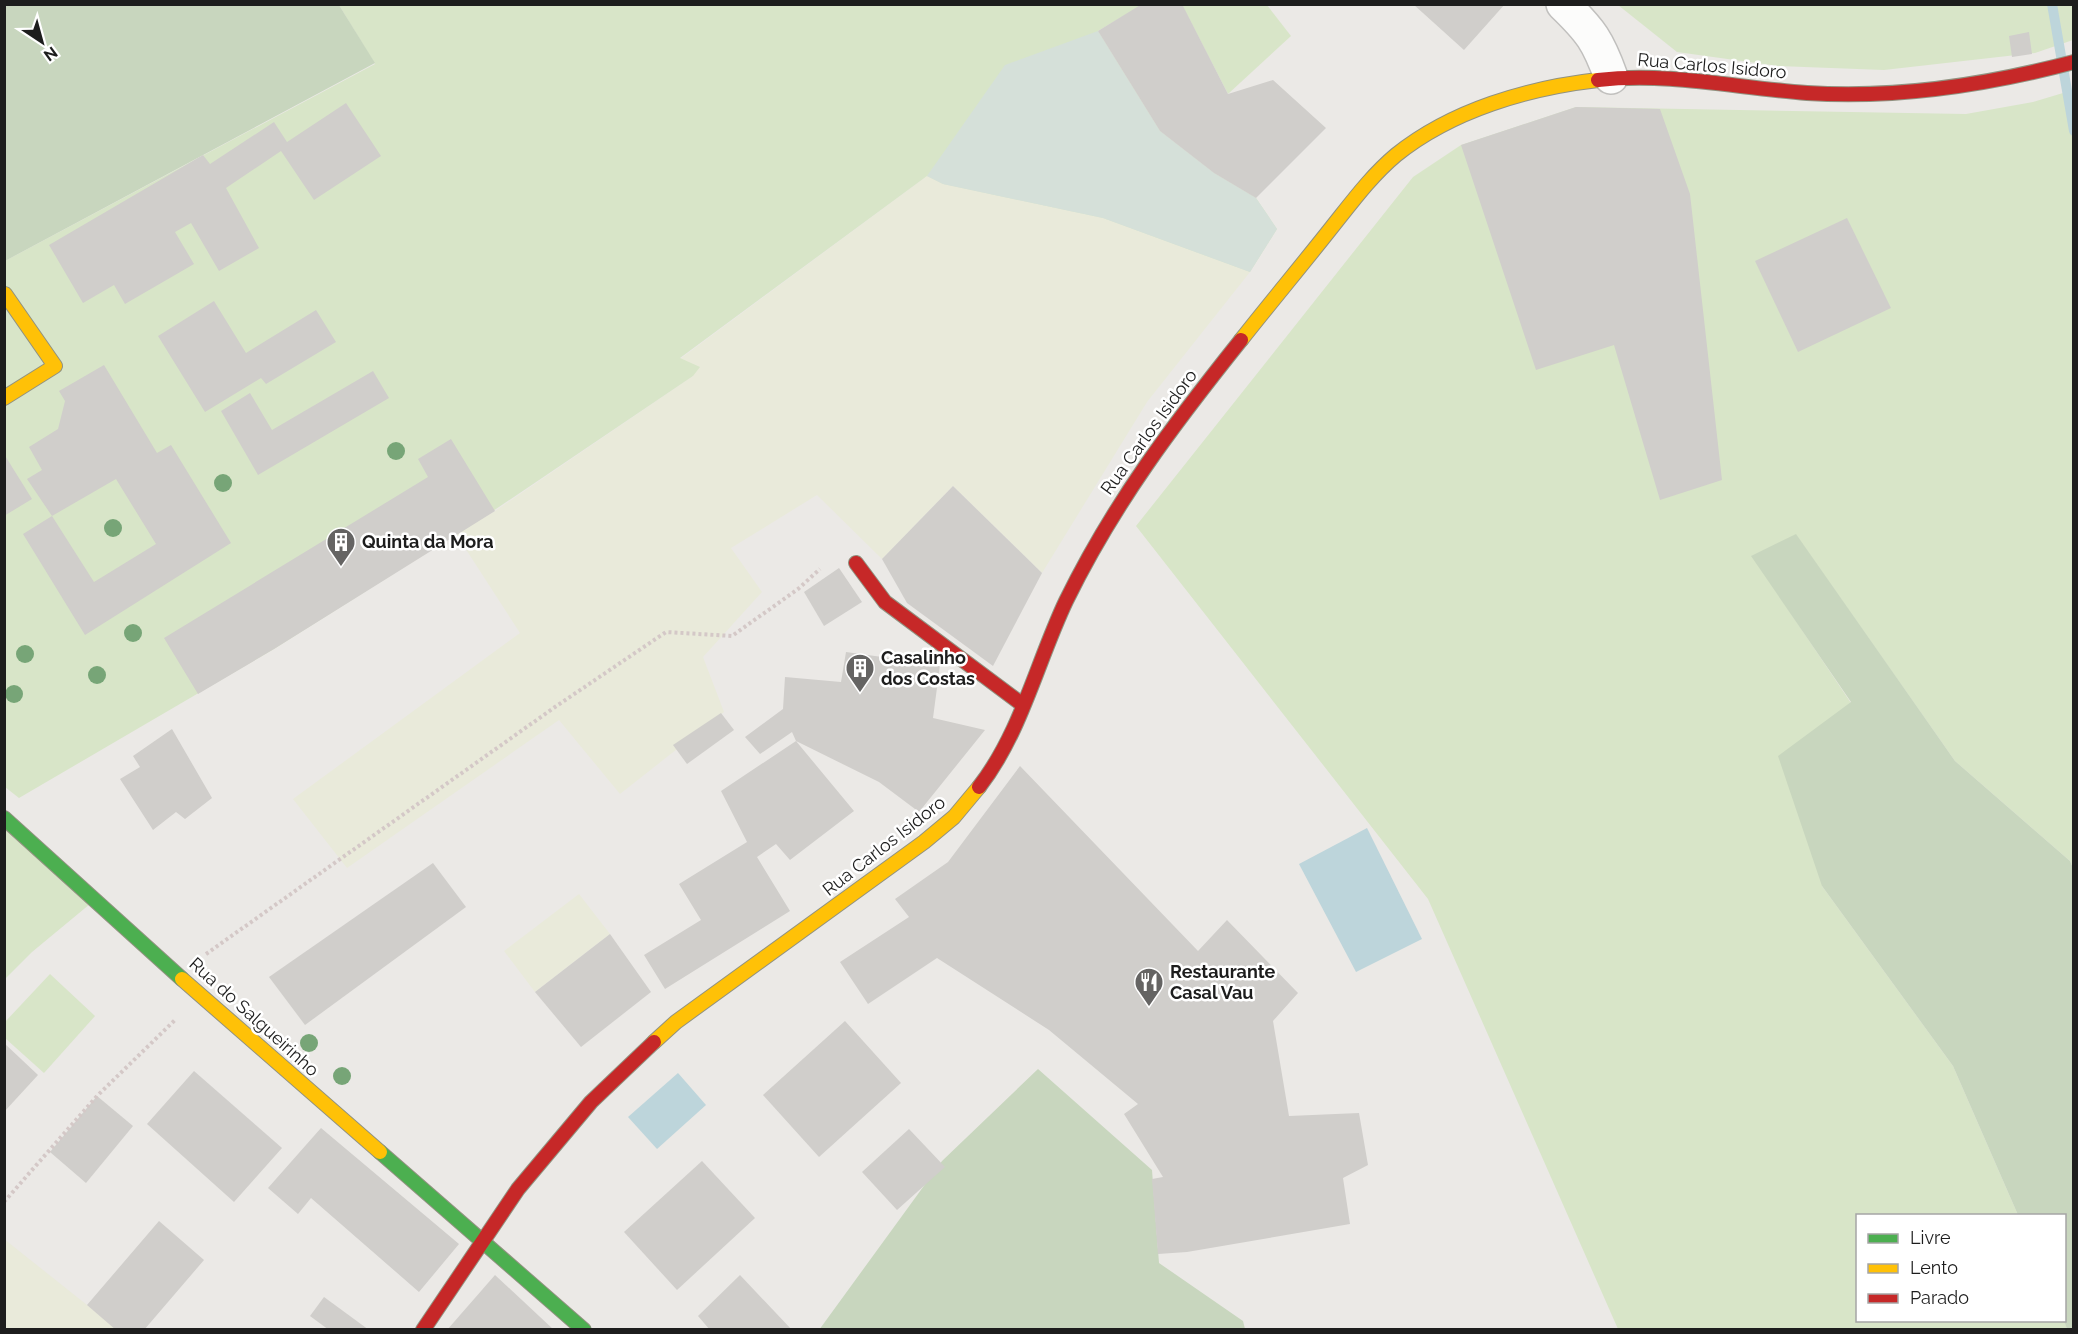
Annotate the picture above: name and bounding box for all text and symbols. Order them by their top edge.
north arrow [12,12,72,72]
text: N [40,42,61,65]
street label: Rua Carlos Isidoro [1637,49,1788,83]
street label: Rua Carlos Isidoro [1096,365,1201,498]
building icon: Quinta da Mora [325,526,357,568]
place label: Quinta da Mora [362,531,494,552]
place label: Casalinho dos Costas [881,647,975,689]
building icon: Casalinho dos Costas [844,652,876,694]
street label: Rua Carlos Isidoro [818,791,949,900]
street label: Rua do Salgueirinho [185,953,324,1081]
place label: Restaurante Casal Vau [1170,961,1276,1003]
restaurant icon: Restaurante Casal Vau [1133,966,1165,1008]
legend [1856,1214,2066,1322]
text: Livre [1910,1227,1951,1248]
text: Lento [1910,1257,1958,1278]
text: Parado [1910,1287,1969,1308]

